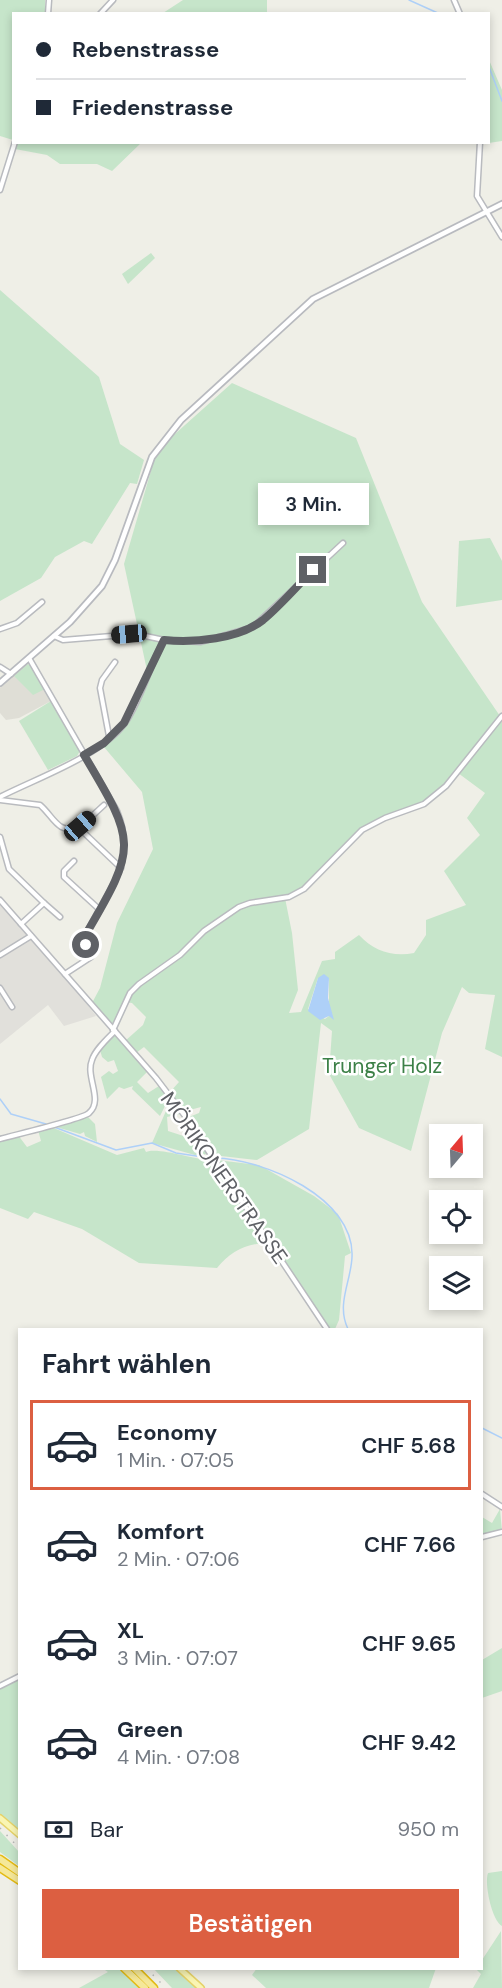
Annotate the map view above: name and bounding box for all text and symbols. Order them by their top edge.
text: Rebenstrasse [72,35,219,64]
text: Friedenstrasse [72,93,233,122]
callout: 3 Min. [258,483,368,525]
text: 3 Min. [285,491,342,517]
route end [299,556,326,583]
car [110,623,148,645]
car [61,807,99,845]
route start [72,931,99,958]
park label: Trunger Holz [322,1052,442,1080]
street label: MÖRIKONERSTRASSE [154,1086,294,1270]
north arrow [429,1124,483,1178]
map controls [429,1124,483,1310]
button: locate [429,1190,483,1244]
button: layers [429,1256,483,1310]
text: Fahrt wählen [42,1346,212,1381]
icon: car [45,1418,99,1472]
text: Economy [117,1418,217,1447]
text: CHF 5.68 [361,1431,456,1460]
text: 1 Min. · 07:05 [117,1447,234,1473]
icon: car [45,1517,99,1571]
text: Komfort [117,1517,204,1546]
text: CHF 7.66 [364,1530,456,1559]
text: 2 Min. · 07:06 [117,1546,240,1572]
icon: car [45,1616,99,1670]
text: XL [117,1616,144,1645]
text: CHF 9.65 [362,1629,456,1658]
text: 3 Min. · 07:07 [117,1645,238,1671]
icon: car [45,1715,99,1769]
text: Green [117,1715,183,1744]
text: CHF 9.42 [362,1728,456,1757]
text: 4 Min. · 07:08 [117,1744,240,1770]
icon: cash [42,1813,75,1846]
text: Bar [90,1815,123,1844]
text: 950 m [397,1816,459,1842]
button: Bestätigen [42,1889,459,1958]

